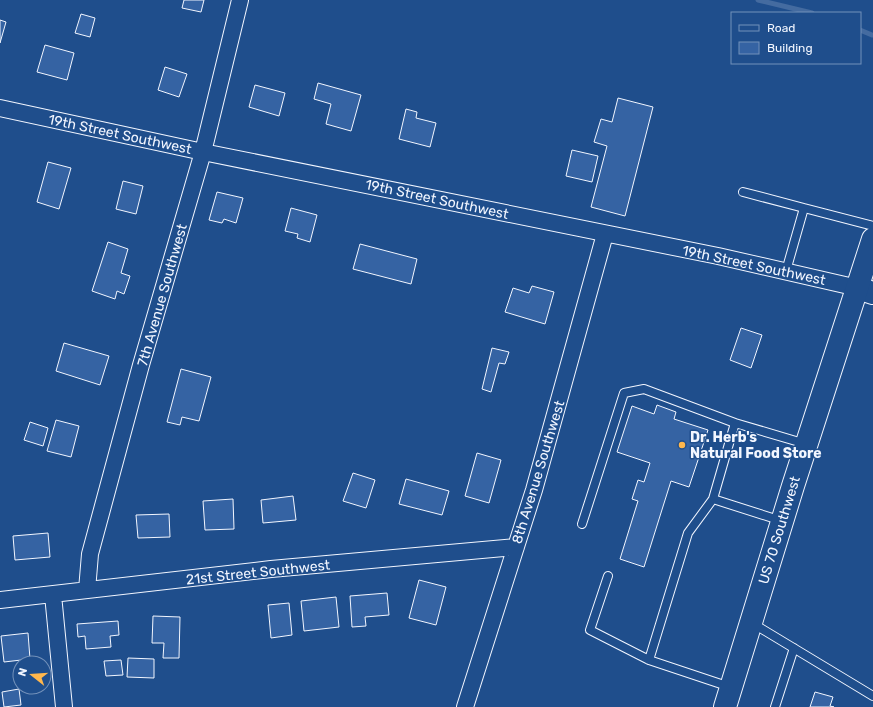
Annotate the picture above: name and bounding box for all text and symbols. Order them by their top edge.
legend [731,12,861,64]
text: Road [767,21,795,35]
text: Building [767,41,813,55]
street label: 19th Street Southwest [47,111,194,158]
street label: 19th Street Southwest [364,176,511,223]
street label: 7th Avenue Southwest [134,222,191,368]
street label: 19th Street Southwest [681,242,828,289]
street label: 8th Avenue Southwest [509,398,569,546]
place label: Dr. Herb's Natural Food Store [690,429,822,462]
marker: Dr. Herb's Natural Food Store [677,440,687,450]
street label: US 70 Southwest [755,474,804,586]
street label: 21st Street Southwest [185,556,331,589]
north arrow [12,655,52,695]
text: N [16,666,30,678]

